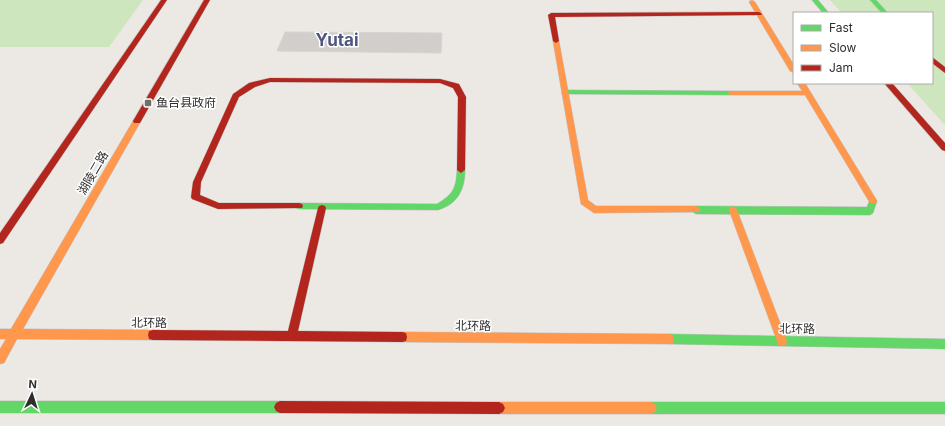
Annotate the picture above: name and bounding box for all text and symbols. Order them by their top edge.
legend [793,12,933,84]
text: Fast [829,20,853,35]
district label: Yutai [315,30,359,50]
text: Slow [829,40,857,55]
text: Jam [829,60,853,75]
place label: 鱼台县政府 [156,95,216,110]
marker: 鱼台县政府 [143,98,153,108]
street label: 湖陵二路 [74,148,111,197]
street label: 北环路 [131,315,167,330]
street label: 北环路 [455,318,491,333]
street label: 北环路 [779,321,815,336]
north arrow [12,374,52,414]
text: N [28,377,37,391]

